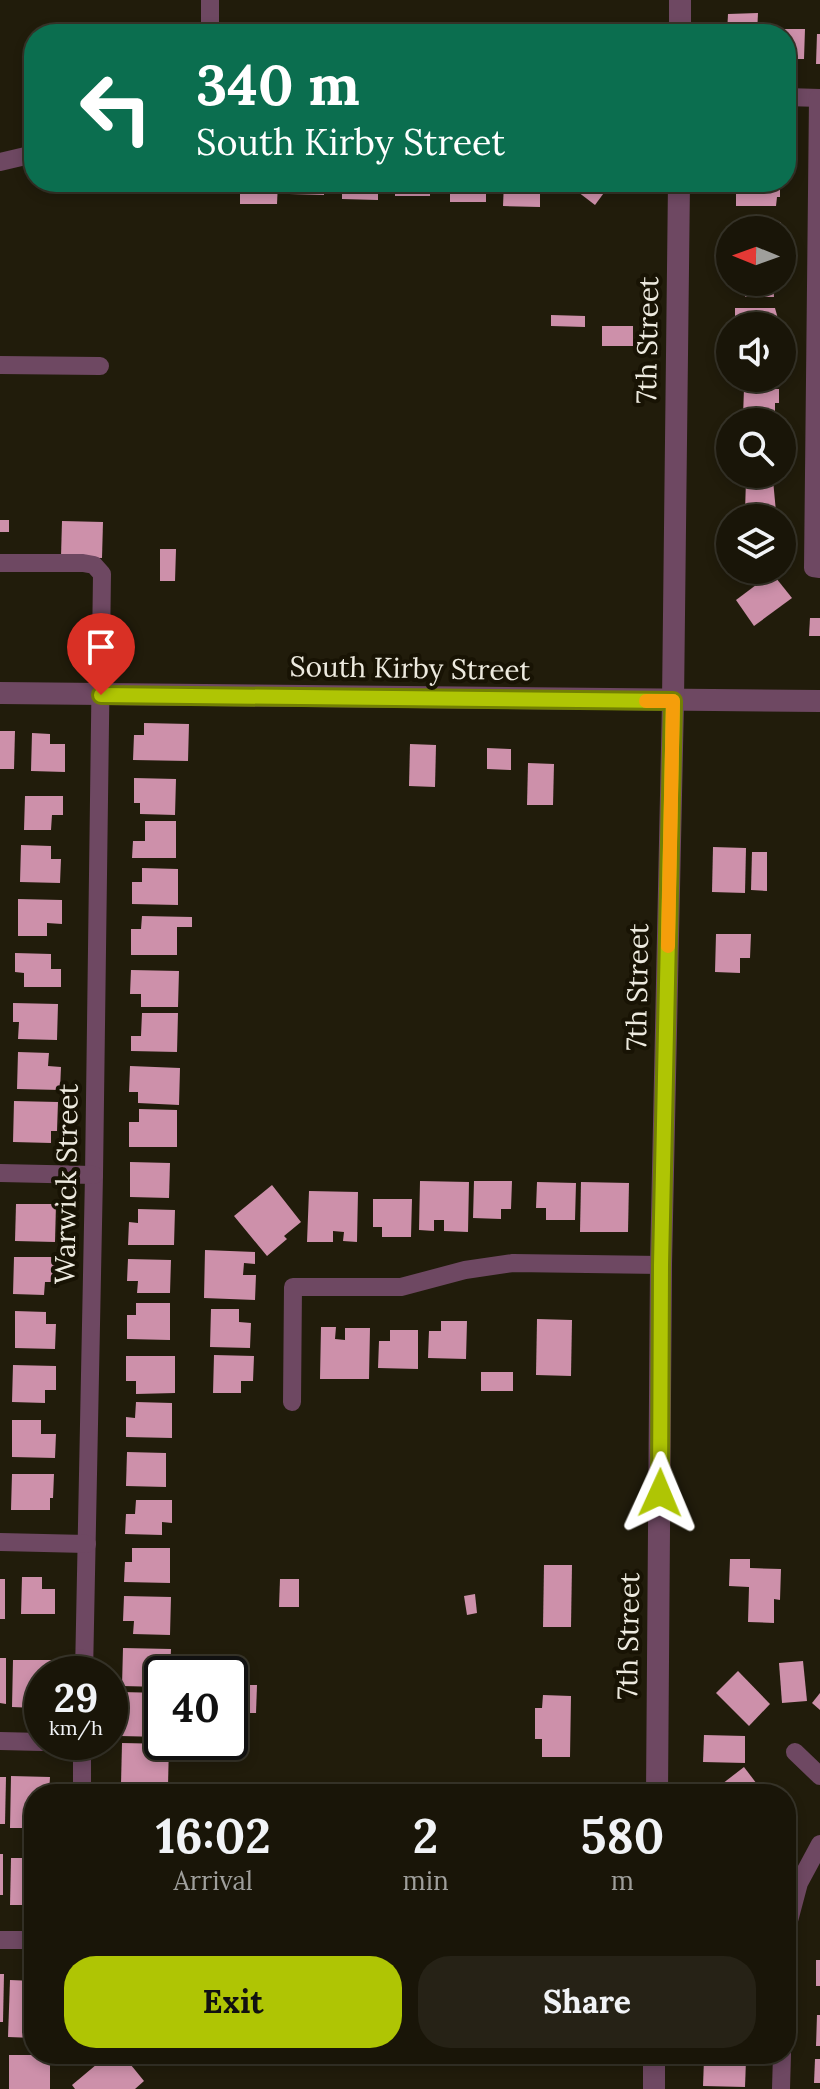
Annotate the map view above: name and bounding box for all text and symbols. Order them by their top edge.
text: 340 m [196,49,360,120]
icon: left [64,56,168,160]
text: South Kirby Street [196,119,505,165]
north arrow [716,216,796,296]
map controls [716,216,796,584]
street label: 7th Street [628,276,666,404]
button: sound [716,312,796,392]
button: search [716,408,796,488]
button: layers [716,504,796,584]
pin [67,613,135,695]
icon: arrive [79,625,123,669]
street label: South Kirby Street [289,648,531,688]
street label: 7th Street [618,923,656,1051]
street label: Warwick Street [46,1083,86,1285]
position arrow [618,1451,702,1535]
street label: 7th Street [609,1572,647,1700]
speed limit sign: 40 [144,1656,248,1760]
text: 29 [54,1672,98,1723]
text: km/h [49,1715,103,1740]
text: 16:02 [156,1805,271,1866]
text: 2 [413,1805,438,1866]
text: 580 [580,1805,664,1866]
text: Arrival [173,1864,253,1897]
text: min [402,1864,449,1897]
text: m [611,1864,634,1897]
button: Exit [64,1956,402,2048]
button: Share [418,1956,756,2048]

